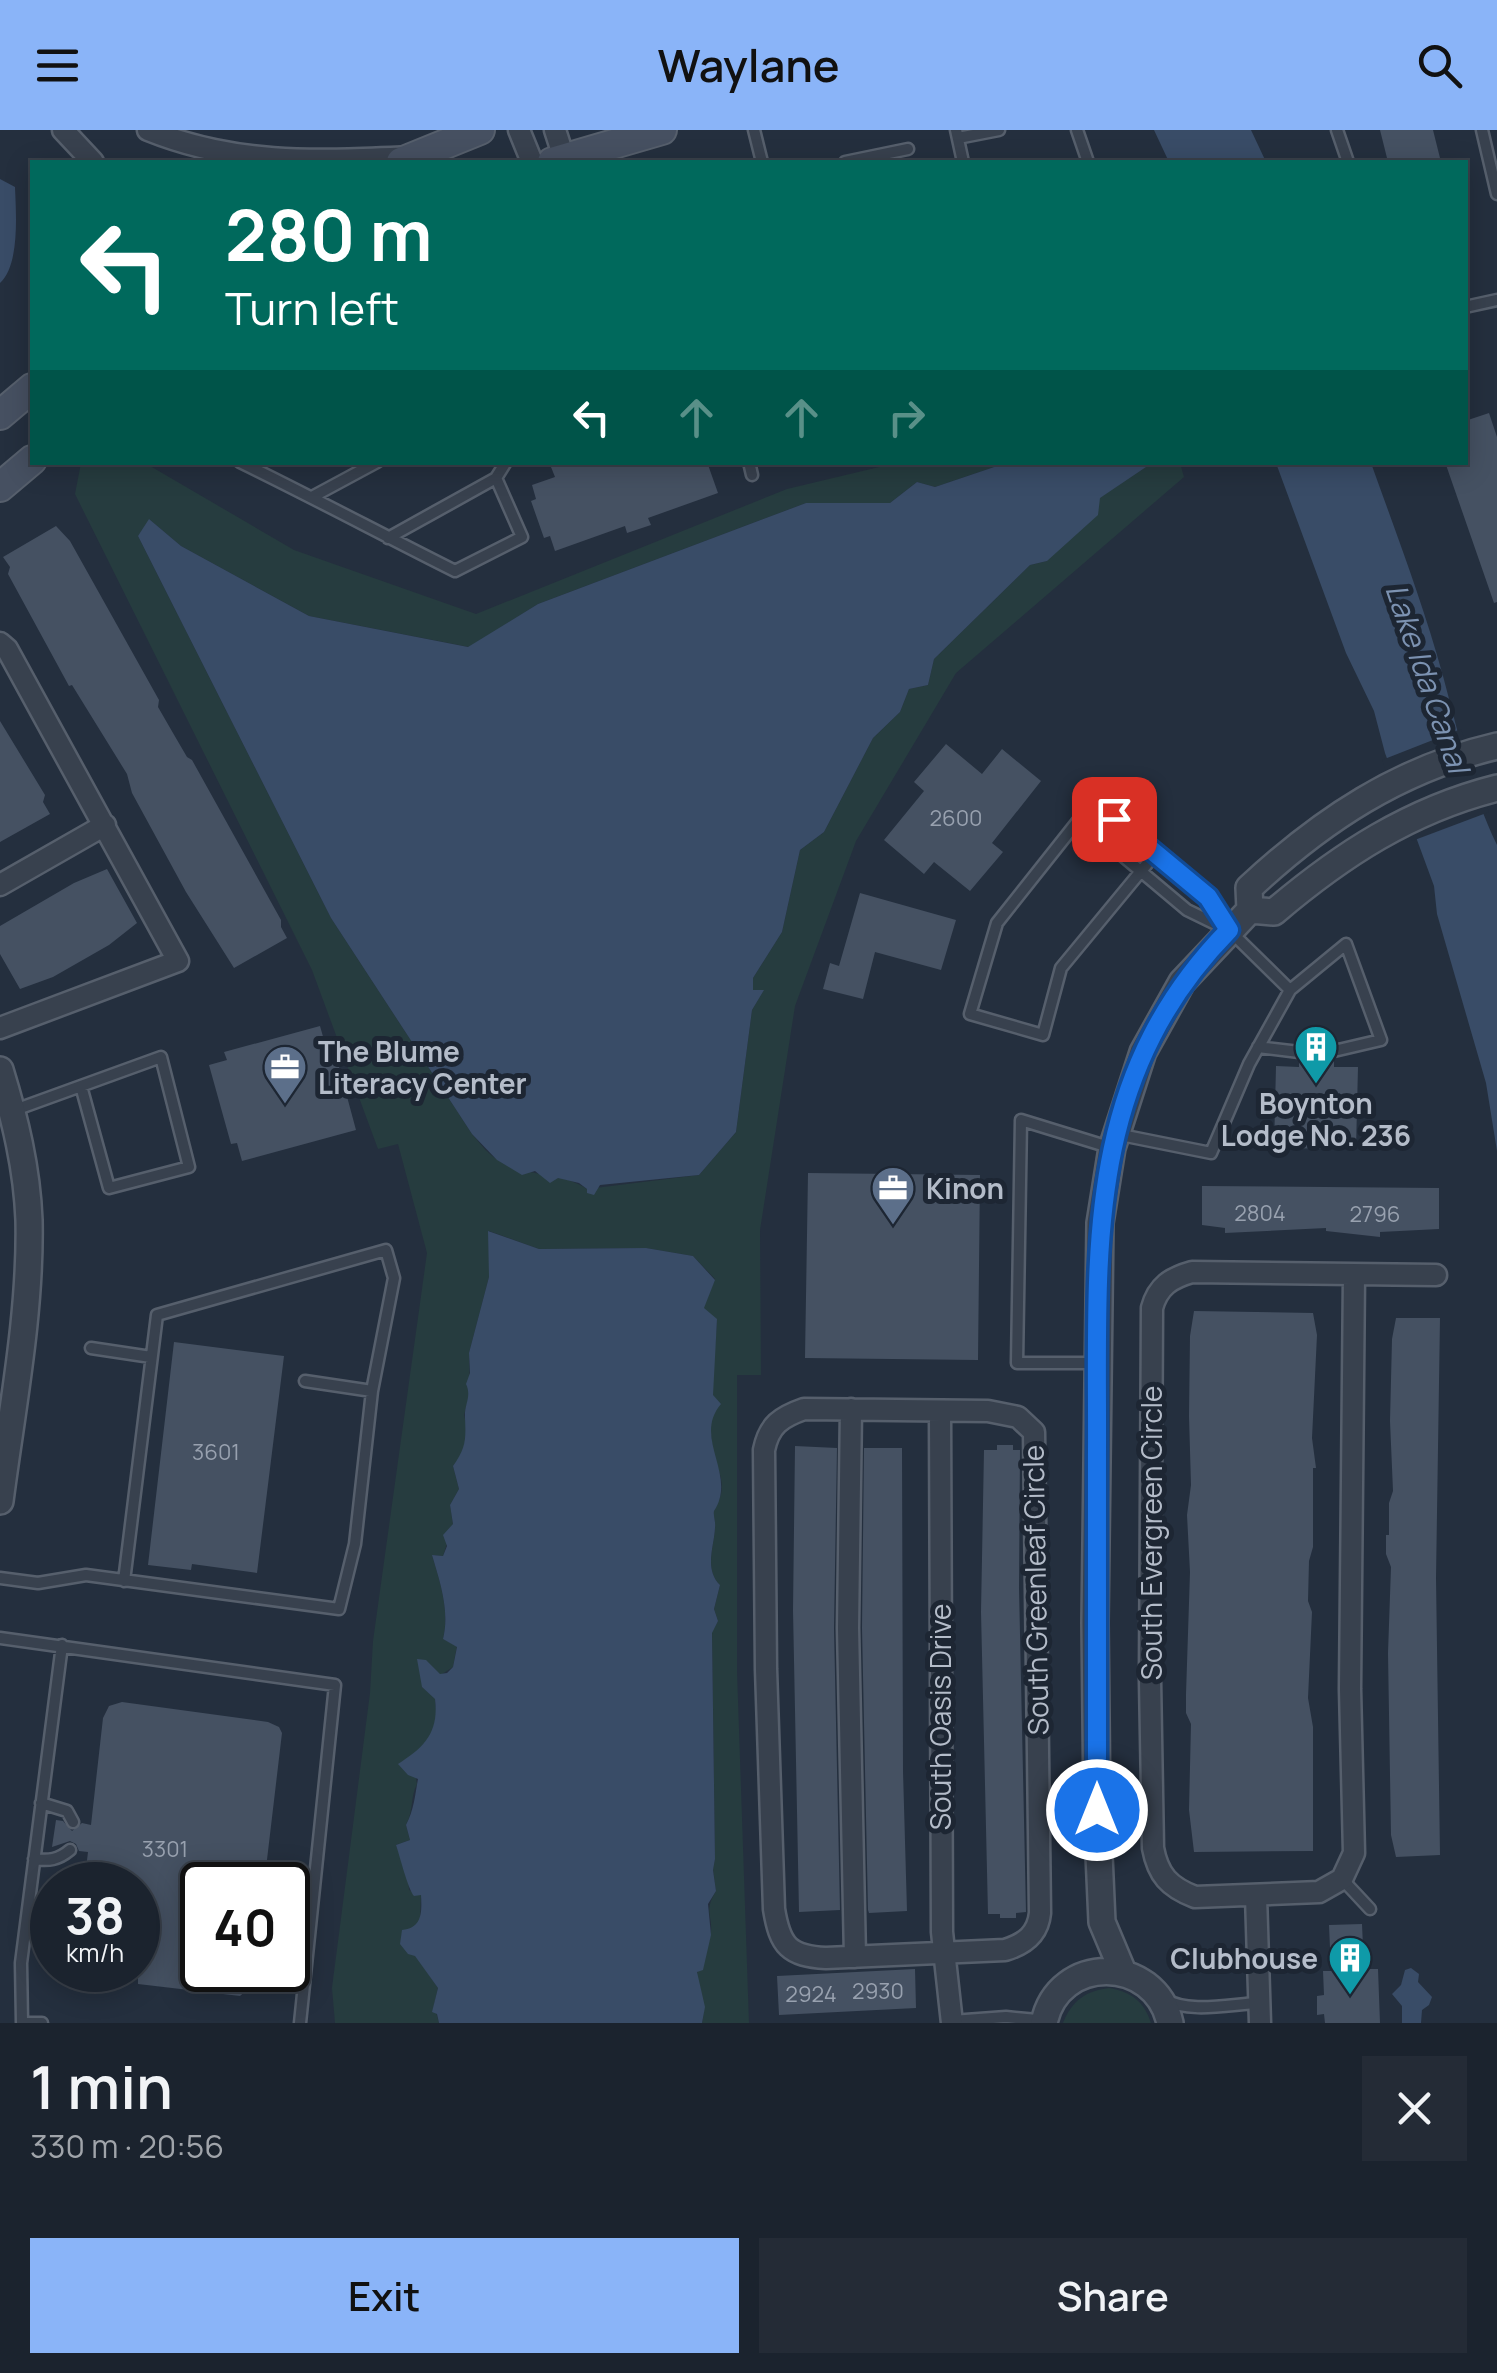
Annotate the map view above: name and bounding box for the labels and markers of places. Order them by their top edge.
pin [1072,777,1157,862]
building icon: Boynton Lodge No. 236 [1293,1024,1339,1085]
place label: The Blume Literacy Center [318,1032,527,1102]
office icon: The Blume Literacy Center [262,1044,308,1105]
place label: Boynton Lodge No. 236 [1221,1084,1411,1154]
office icon: Kinon [870,1165,916,1226]
place label: Kinon [926,1169,1004,1207]
building icon: Clubhouse [1327,1935,1373,1996]
place label: Clubhouse [1170,1939,1318,1977]

